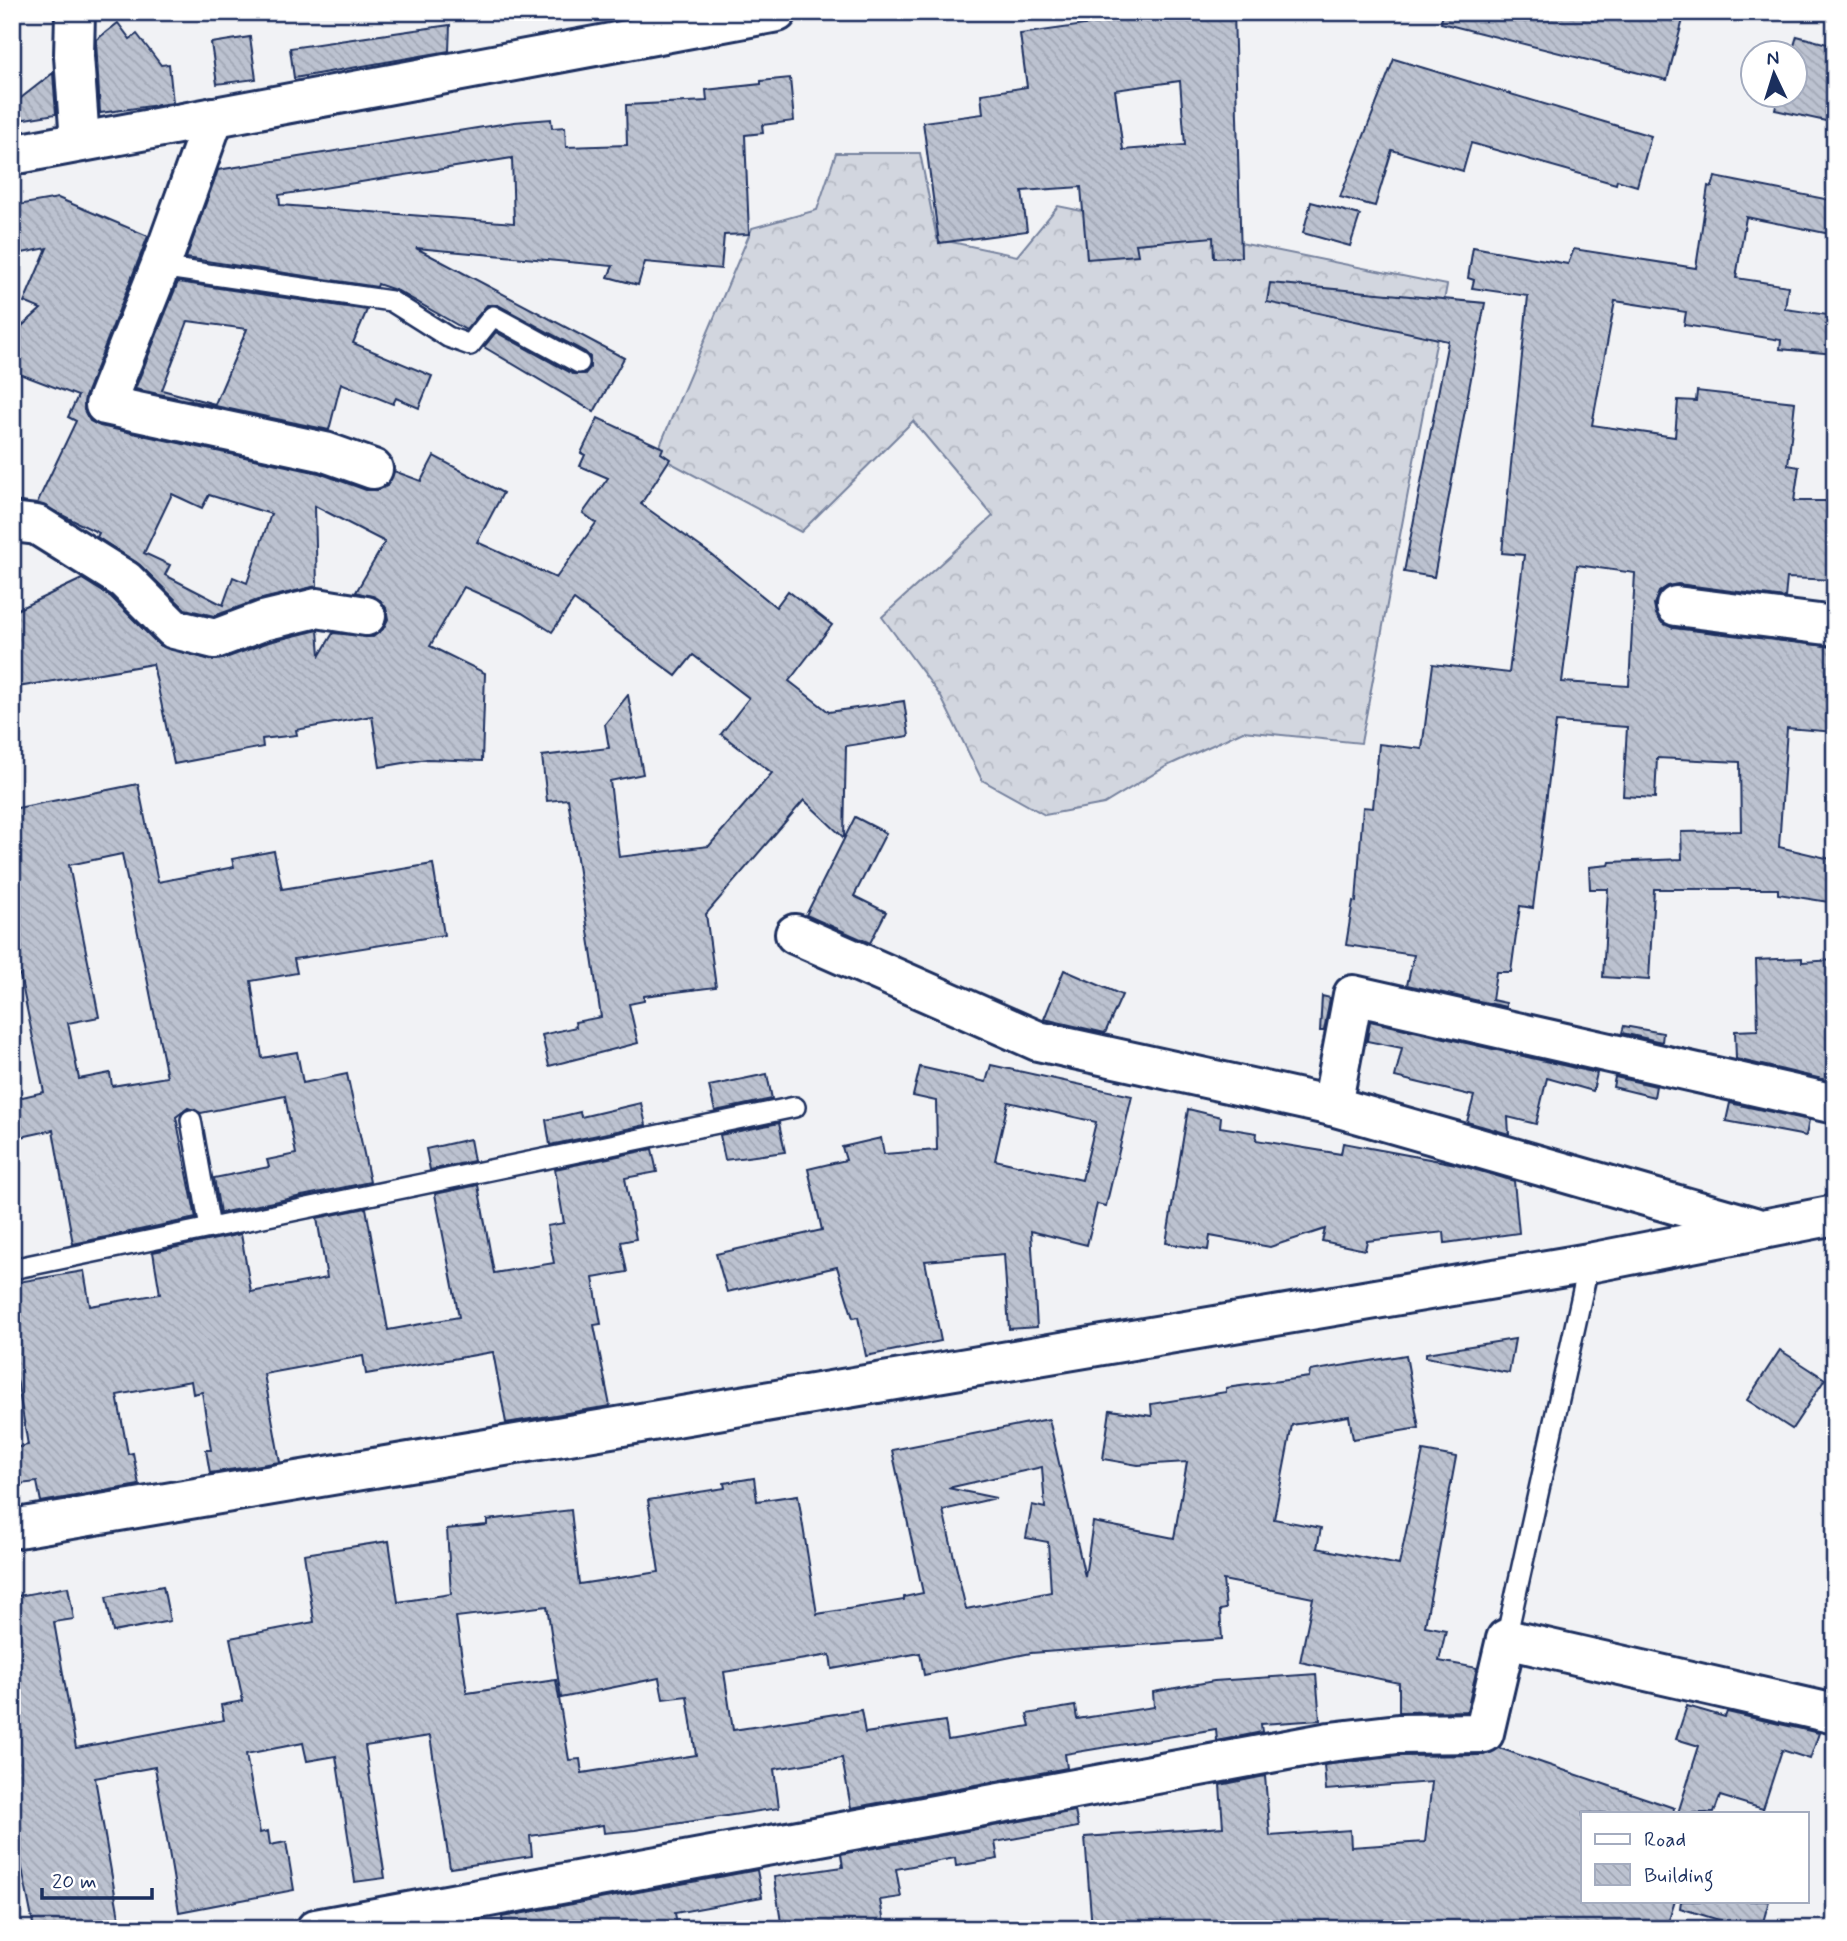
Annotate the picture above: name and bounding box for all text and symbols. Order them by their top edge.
north arrow [1738,38,1808,108]
text: N [1766,46,1780,71]
legend [1581,1812,1808,1902]
text: Road [1644,1826,1686,1854]
scale bar [42,1857,152,1901]
text: Building [1644,1862,1714,1892]
text: 20 m [52,1868,97,1896]

